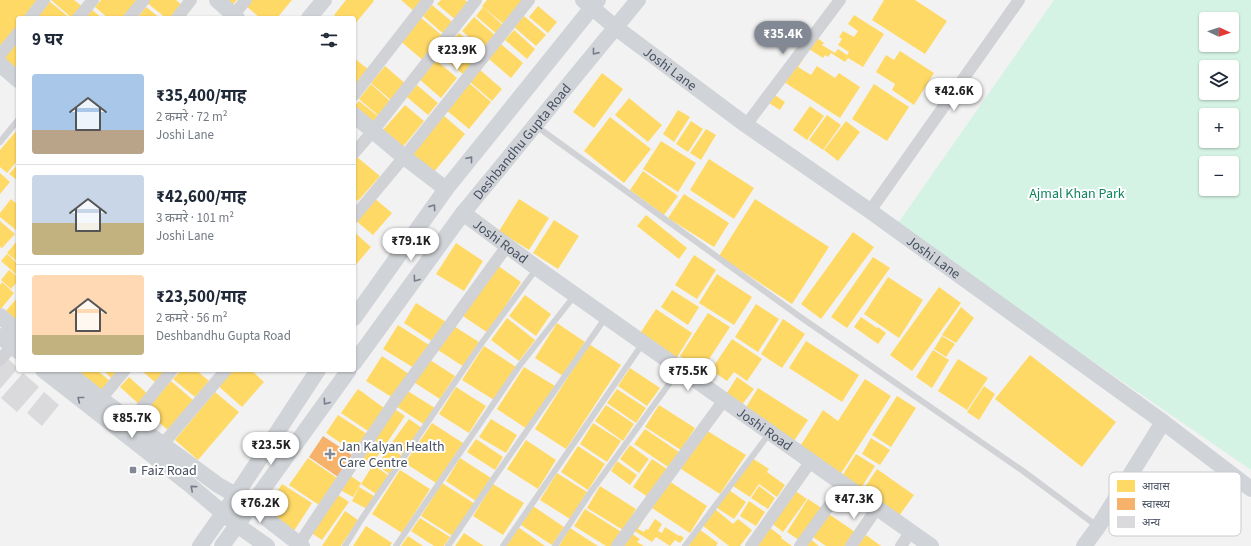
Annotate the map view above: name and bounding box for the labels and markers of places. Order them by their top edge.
pin: ₹35.4K [750,21,816,55]
pin: ₹23.9K [424,37,490,71]
pin: ₹42.6K [921,78,987,112]
pin: ₹79.1K [378,228,444,262]
pin: ₹75.5K [655,358,721,392]
pin: ₹85.7K [99,405,165,439]
pin: ₹23.5K [238,432,304,466]
place label: Jan Kalyan Health Care Centre [339,437,445,473]
marker: Jan Kalyan Health Care Centre [324,448,336,460]
place label: Faiz Road [141,461,197,481]
marker: Faiz Road [128,465,138,475]
pin: ₹47.3K [821,486,887,520]
pin: ₹76.2K [227,490,293,524]

